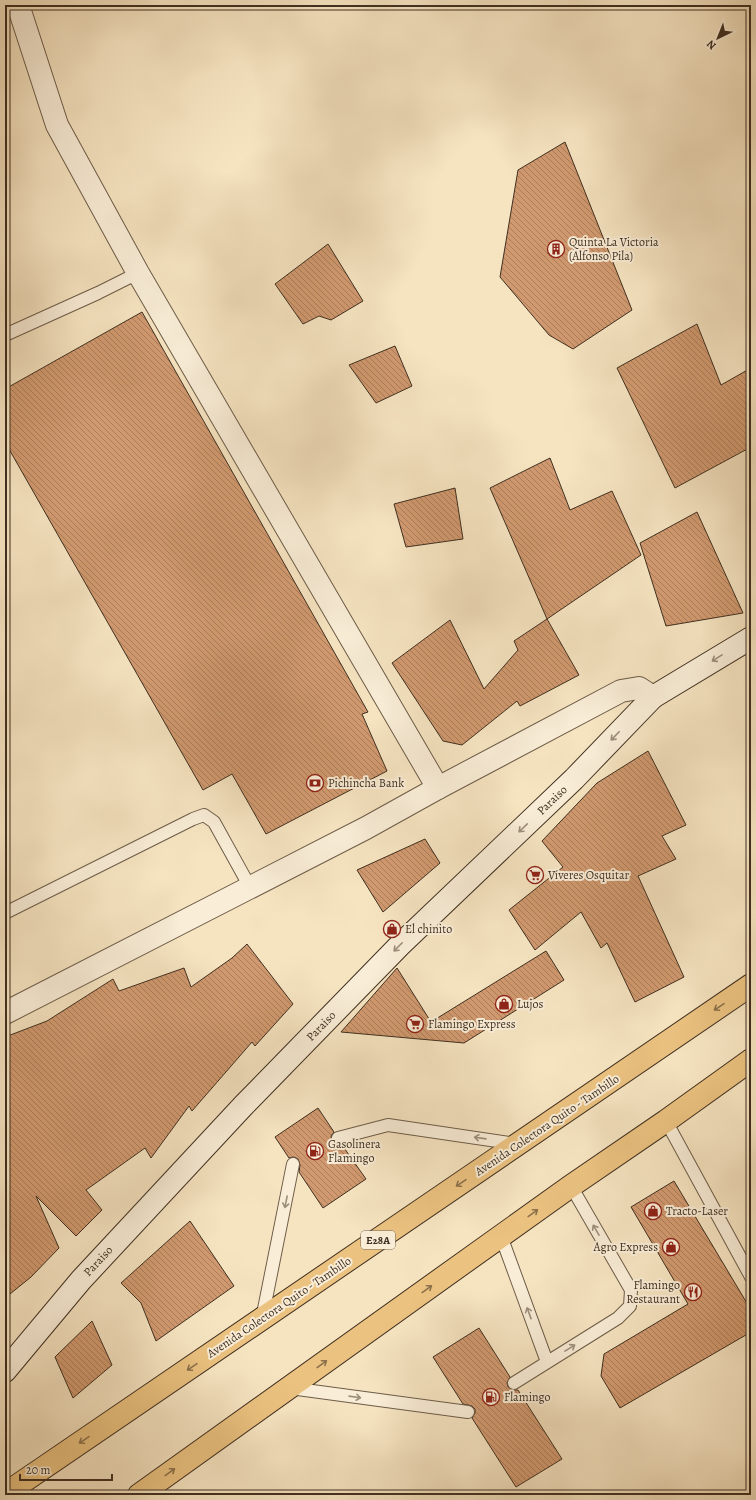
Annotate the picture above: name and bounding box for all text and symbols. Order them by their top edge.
north arrow [698,18,738,58]
text: N [703,37,720,53]
place label: Quinta La Victoria (Alfonso Pila) [569,234,659,264]
building icon: Quinta La Victoria (Alfonso Pila) [546,239,566,259]
one-way arrow [711,654,723,662]
one-way arrow [610,731,620,741]
bank icon: Pichincha Bank [305,773,325,793]
place label: Pichincha Bank [328,775,404,791]
street label: Paraiso [533,782,571,818]
one-way arrow [518,823,528,833]
supermarket icon: Víveres Osquitar [525,865,545,885]
place label: Víveres Osquitar [547,867,630,883]
shop icon: El chinito [382,919,402,939]
place label: El chinito [405,921,452,937]
one-way arrow [393,942,403,952]
shop icon: Lujos [494,994,514,1014]
place label: Lujos [517,996,544,1012]
one-way arrow [714,1003,725,1011]
street label: Paraiso [303,1007,339,1045]
supermarket icon: Flamingo Express [405,1014,425,1034]
place label: Flamingo Express [428,1016,516,1032]
street label: Avenida Colectora Quito - Tambillo [471,1071,622,1180]
one-way arrow [474,1134,487,1142]
place label: Gasolinera Flamingo [328,1136,381,1166]
fuel station icon: Gasolinera Flamingo [305,1141,325,1161]
one-way arrow [456,1179,467,1187]
one-way arrow [281,1195,289,1208]
shop icon: Tracto-Laser [643,1201,663,1221]
place label: Tracto-Laser [666,1203,728,1219]
one-way arrow [527,1209,538,1217]
one-way arrow [592,1224,600,1236]
road number: E28A [361,1231,395,1249]
shop icon: Agro Express [661,1237,681,1257]
place label: Agro Express [593,1239,658,1255]
street label: Paraiso [80,1242,116,1280]
street label: Avenida Colectora Quito - Tambillo [203,1253,354,1362]
place label: Flamingo Restaurant [626,1277,680,1307]
restaurant icon: Flamingo Restaurant [683,1282,703,1302]
one-way arrow [422,1285,433,1293]
one-way arrow [524,1307,532,1319]
one-way arrow [564,1343,576,1351]
one-way arrow [316,1360,327,1368]
one-way arrow [186,1363,197,1371]
fuel station icon: Flamingo [481,1387,501,1407]
place label: Flamingo [504,1389,551,1405]
one-way arrow [348,1393,361,1401]
one-way arrow [79,1436,90,1444]
scale bar [20,1456,112,1482]
text: 20 m [26,1462,50,1478]
one-way arrow [165,1468,176,1476]

